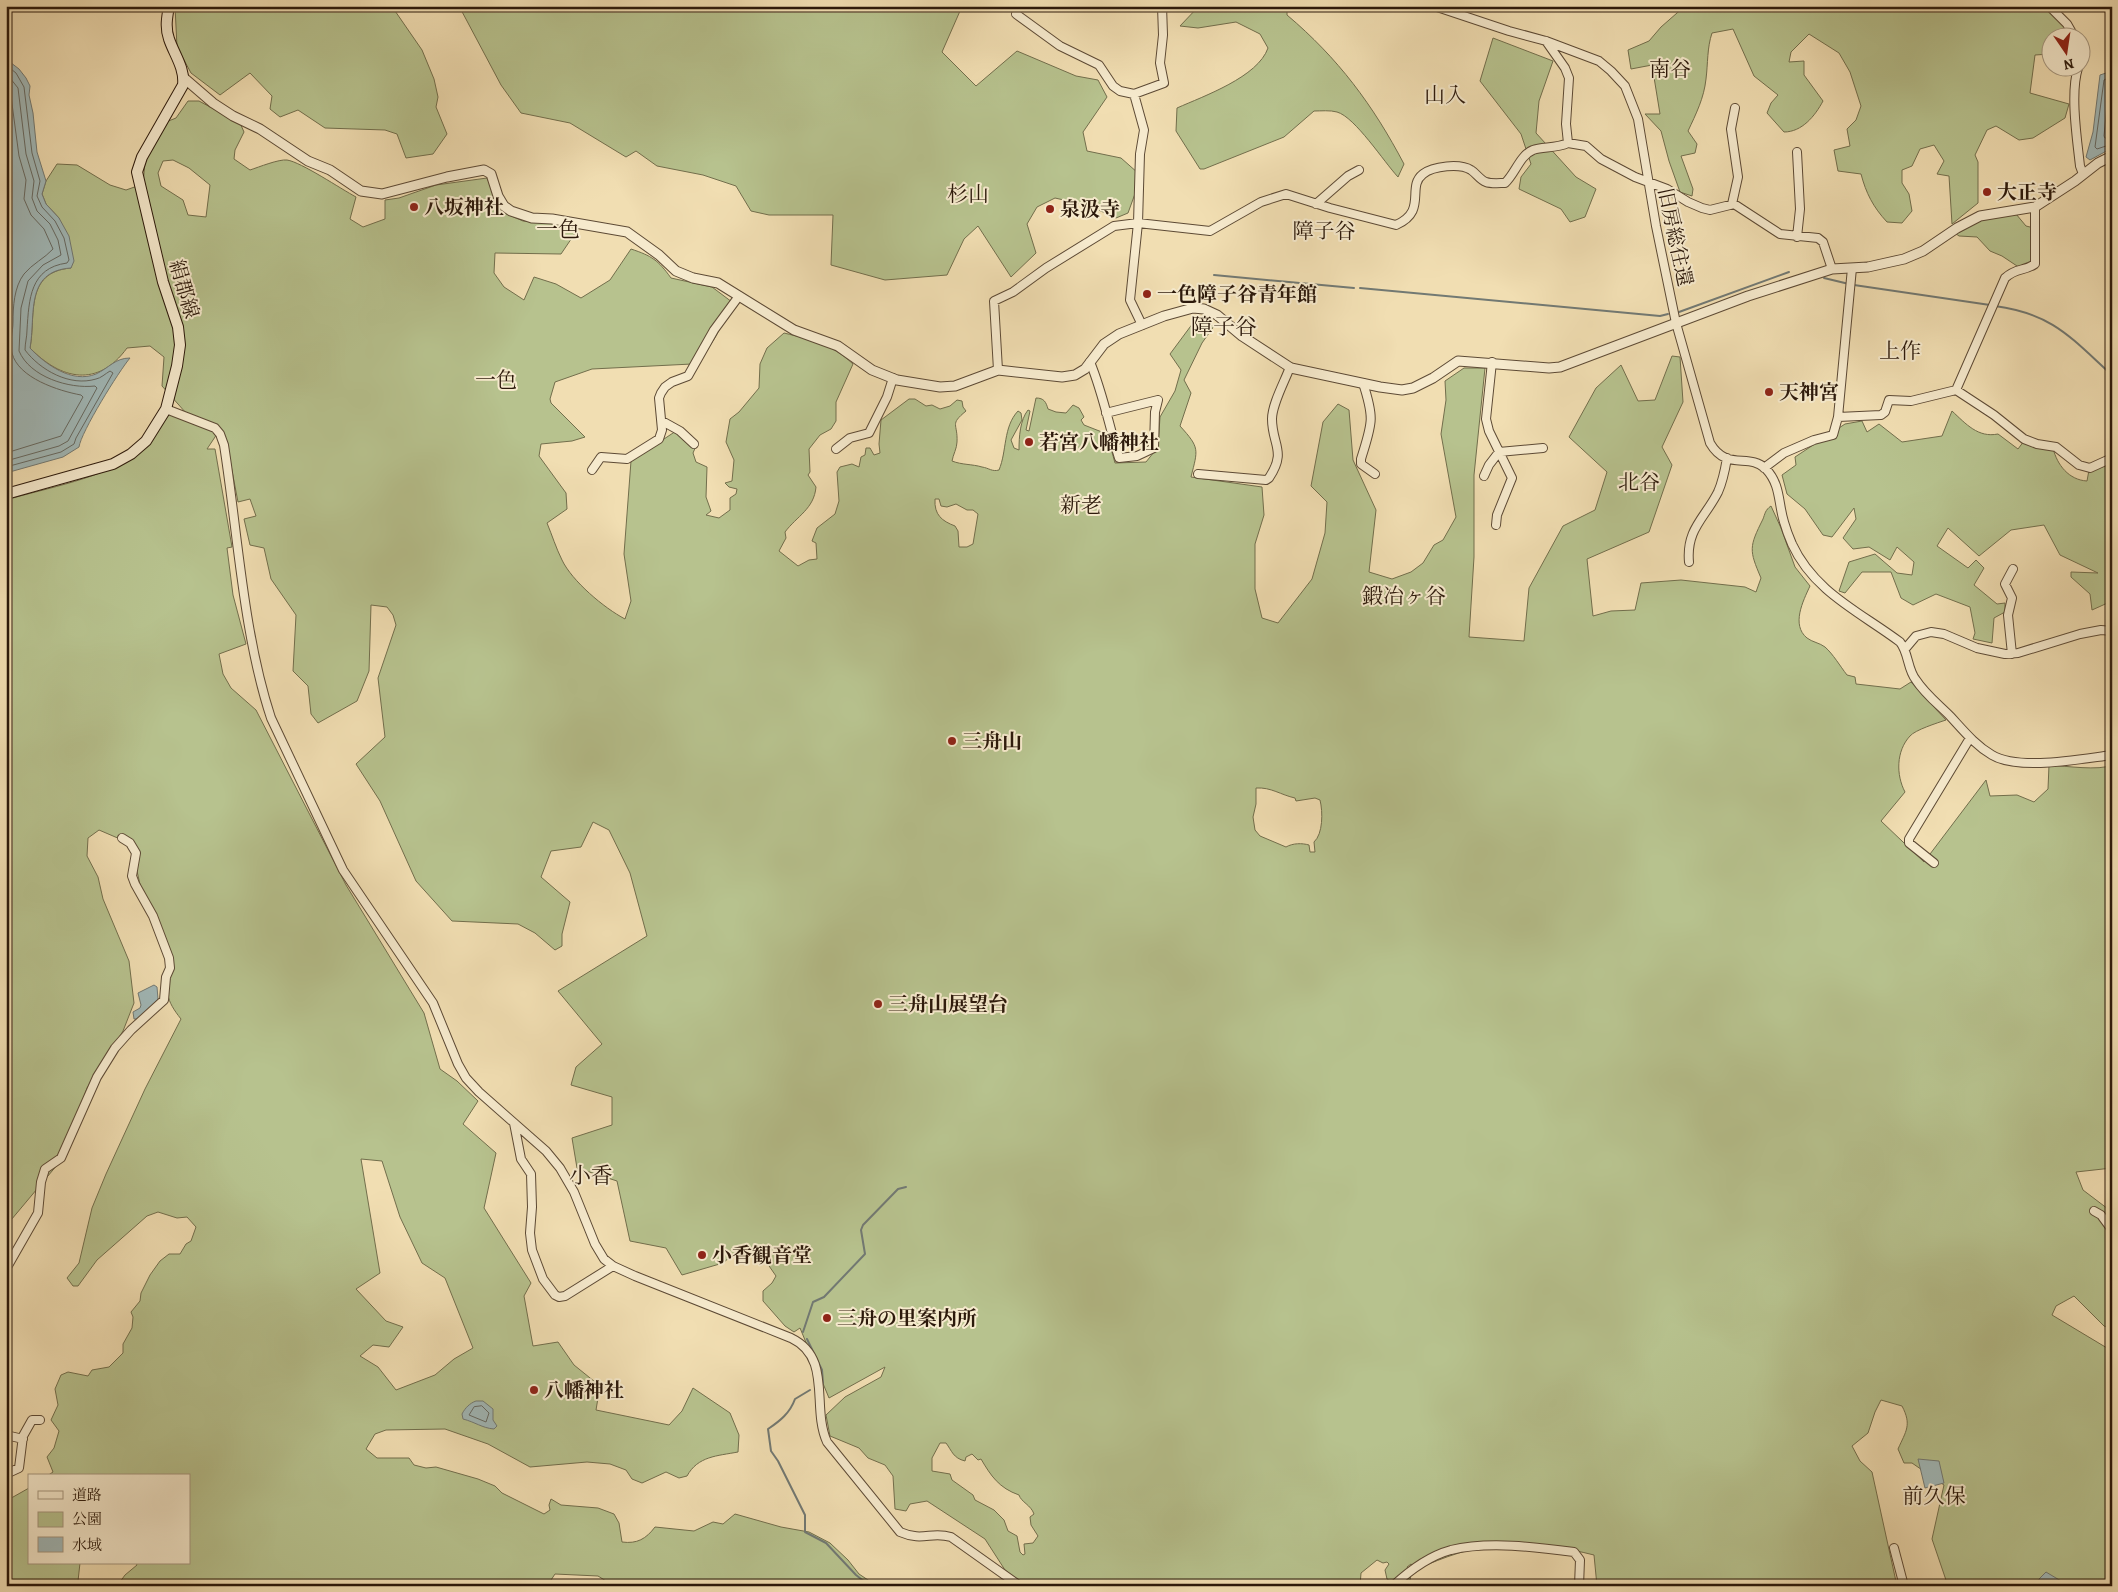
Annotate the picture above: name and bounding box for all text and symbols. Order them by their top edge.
north arrow [2040,28,2090,78]
text: N [2062,54,2076,75]
district label: 南谷 [1649,55,1691,83]
district label: 山入 [1424,81,1466,109]
place label: 大正寺 [1997,179,2057,206]
district label: 杉山 [947,180,989,208]
street label: 旧房総往還 [1651,185,1699,289]
marker: 大正寺 [1981,186,1993,198]
place label: 八坂神社 [424,194,504,221]
place label: 泉汲寺 [1060,196,1120,223]
marker: 八坂神社 [408,201,420,213]
marker: 泉汲寺 [1044,203,1056,215]
district label: 一色 [536,215,580,245]
district label: 障子谷 [1293,217,1356,245]
street label: 絹郡線 [163,256,205,322]
place label: 一色障子谷青年館 [1157,281,1317,308]
marker: 一色障子谷青年館 [1141,288,1153,300]
district label: 障子谷 [1191,312,1257,342]
district label: 上作 [1879,337,1921,365]
district label: 一色 [475,366,517,394]
place label: 天神宮 [1779,379,1839,406]
marker: 天神宮 [1763,386,1775,398]
place label: 若宮八幡神社 [1039,429,1159,456]
marker: 若宮八幡神社 [1023,436,1035,448]
district label: 北谷 [1618,468,1660,496]
district label: 新老 [1060,491,1102,519]
district label: 鍛冶ヶ谷 [1362,582,1446,610]
place label: 三舟山 [962,728,1022,755]
marker: 三舟山 [946,735,958,747]
place label: 三舟山展望台 [888,991,1008,1018]
marker: 三舟山展望台 [872,998,884,1010]
district label: 小香 [569,1161,613,1191]
place label: 小香観音堂 [712,1242,812,1269]
marker: 小香観音堂 [696,1249,708,1261]
place label: 三舟の里案内所 [837,1305,977,1332]
marker: 三舟の里案内所 [821,1312,833,1324]
place label: 八幡神社 [544,1377,624,1404]
marker: 八幡神社 [528,1384,540,1396]
legend [28,1474,190,1564]
district label: 前久保 [1903,1482,1966,1510]
text: 道路 [72,1485,102,1505]
text: 公園 [72,1509,102,1529]
text: 水域 [72,1535,102,1555]

